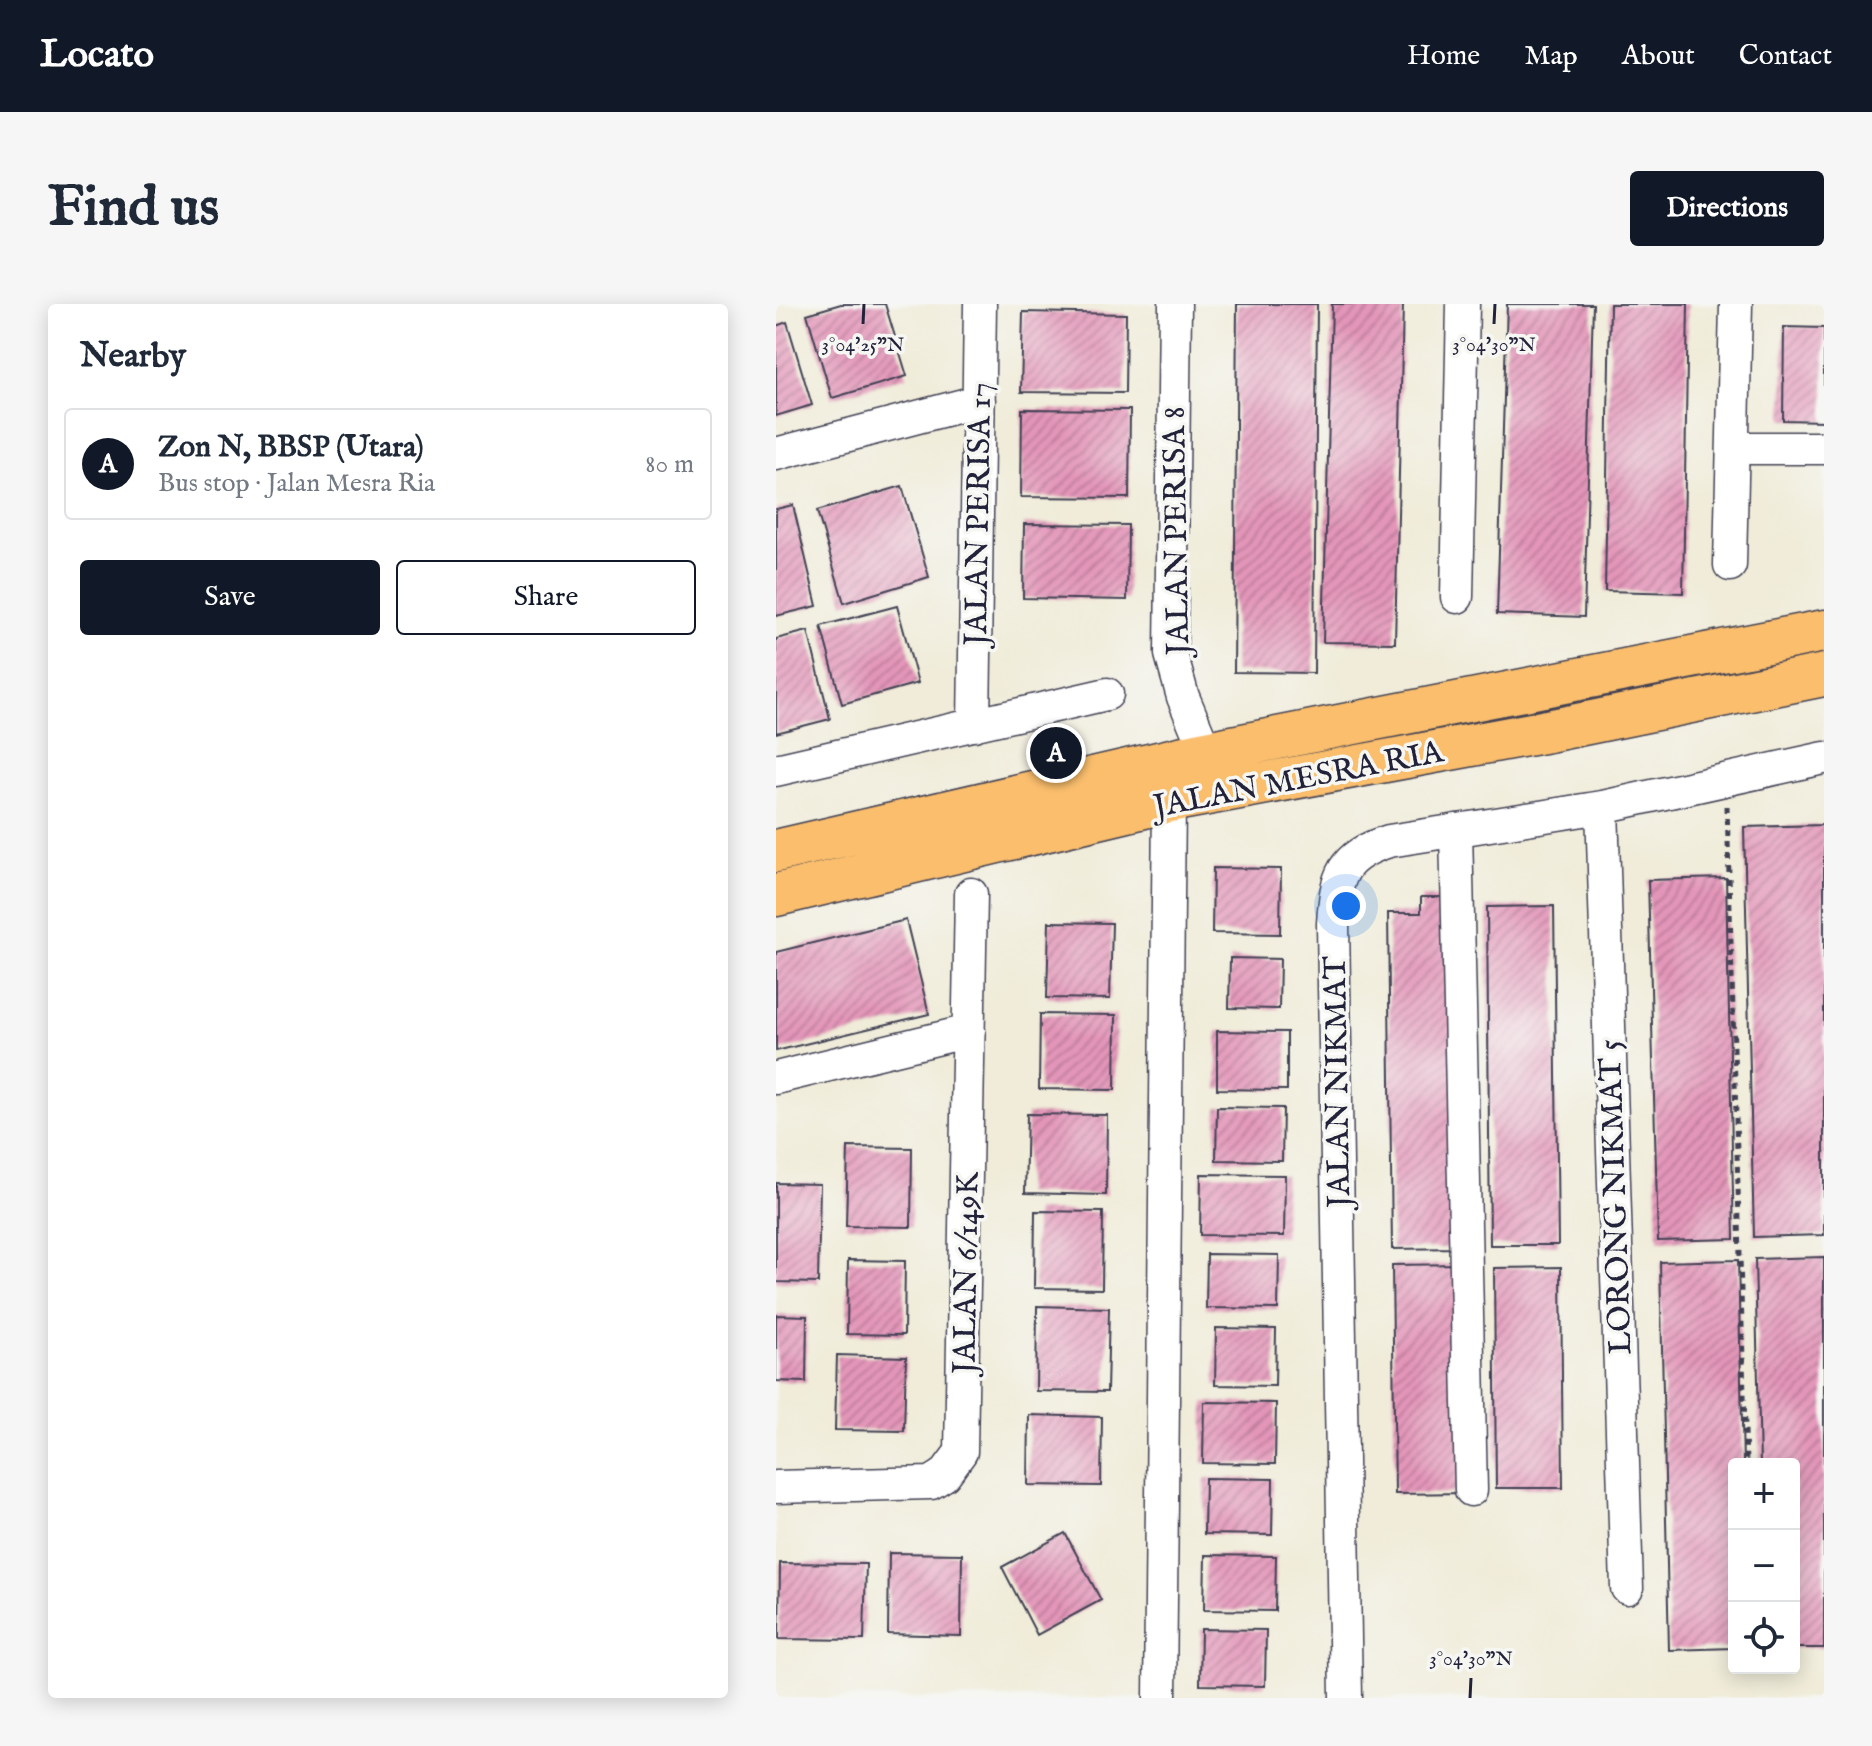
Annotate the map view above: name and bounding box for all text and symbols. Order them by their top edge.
text: Locato [40,32,154,80]
text: Home [1407,39,1480,74]
text: Map [1524,39,1578,74]
text: About [1622,39,1695,74]
text: Contact [1739,39,1832,74]
button: Directions [1630,171,1824,246]
text: Find us [48,173,219,244]
text: 3°04'25"N [822,333,904,358]
text: 3°04'30"N [1452,333,1536,358]
text: Nearby [80,335,186,378]
street label: JALAN PERISA 17 [957,382,1002,649]
street label: JALAN PERISA 8 [1155,406,1200,659]
text: Zon N, BBSP (Utara) [158,429,424,467]
text: A [99,448,117,481]
text: 80 m [645,448,694,481]
text: Bus stop · Jalan Mesra Ria [158,467,435,500]
button: Save [80,560,380,635]
button: Share [396,560,696,635]
pin: A [1030,723,1082,783]
street label: JALAN MESRA RIA [1147,732,1448,829]
your location [1326,886,1366,926]
street label: JALAN NIKMAT [1316,956,1361,1211]
street label: LORONG NIKMAT 5 [1591,1038,1642,1355]
street label: JALAN 6/149K [945,1171,990,1377]
map controls [1728,1458,1800,1674]
button: + [1728,1458,1800,1530]
button: − [1728,1530,1800,1602]
button: locate [1728,1602,1800,1674]
text: 3°04'30"N [1429,1647,1513,1672]

